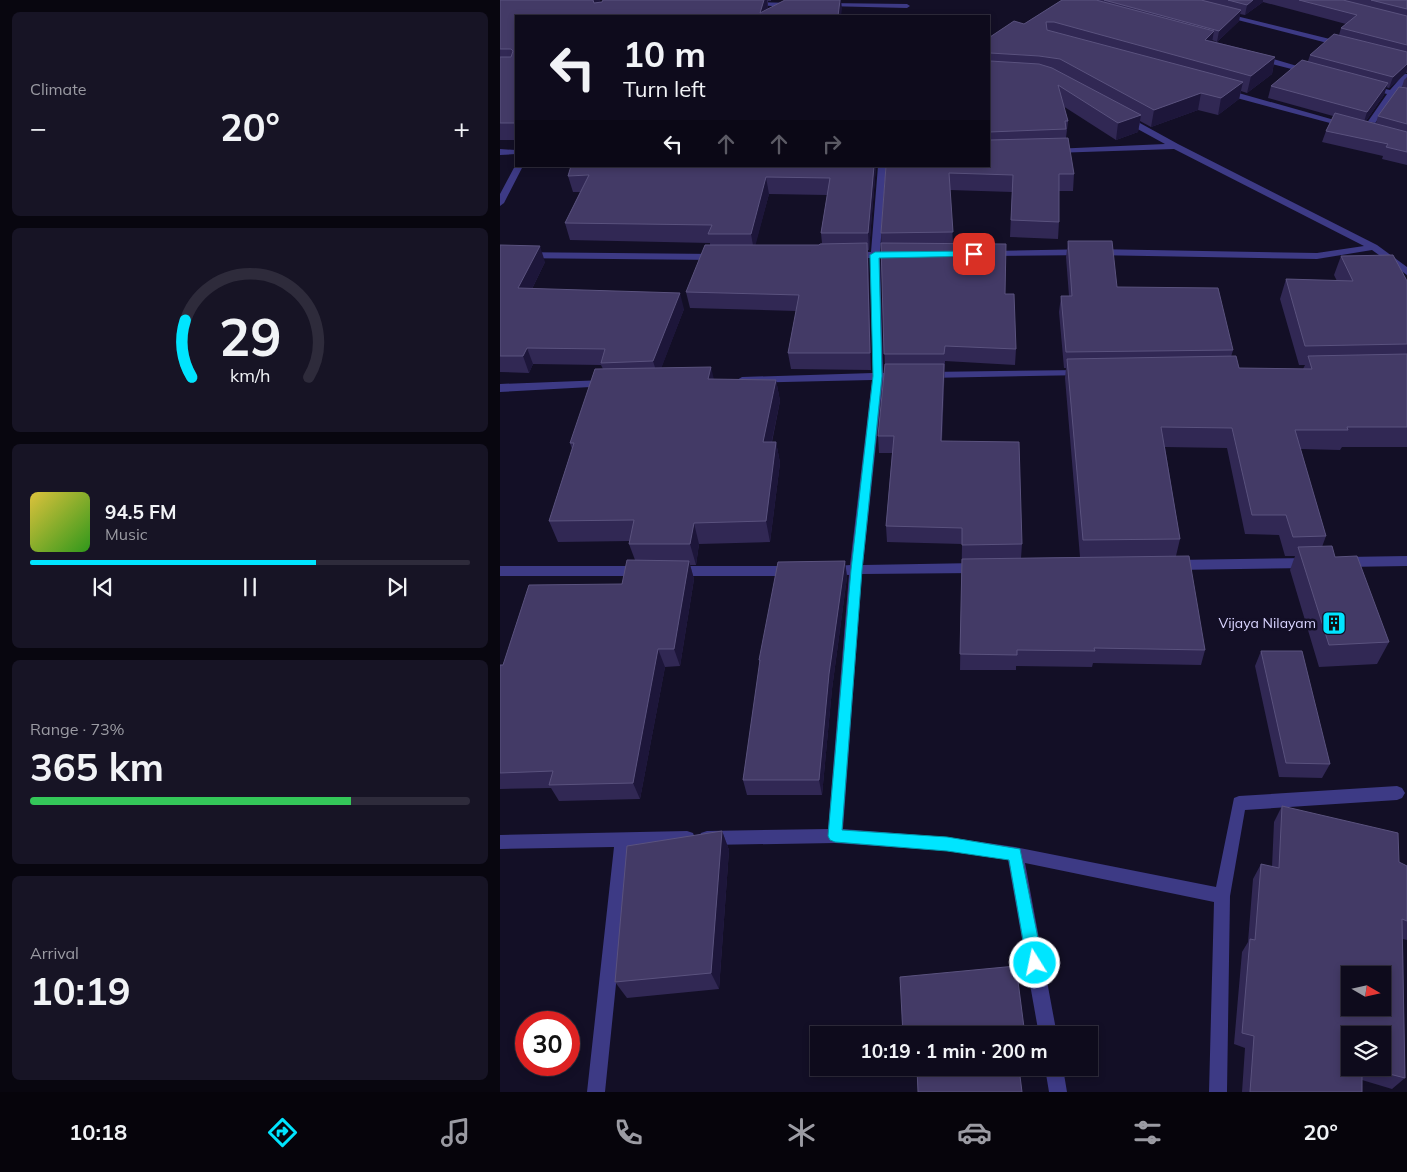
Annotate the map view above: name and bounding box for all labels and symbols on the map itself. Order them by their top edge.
pin [953,233,995,275]
building icon: Vijaya Nilayam [1321,610,1347,636]
place label: Vijaya Nilayam [1218,614,1316,632]
position arrow [1008,936,1060,988]
north arrow [1341,966,1391,1016]
speed limit sign: 30 [515,1011,580,1076]

